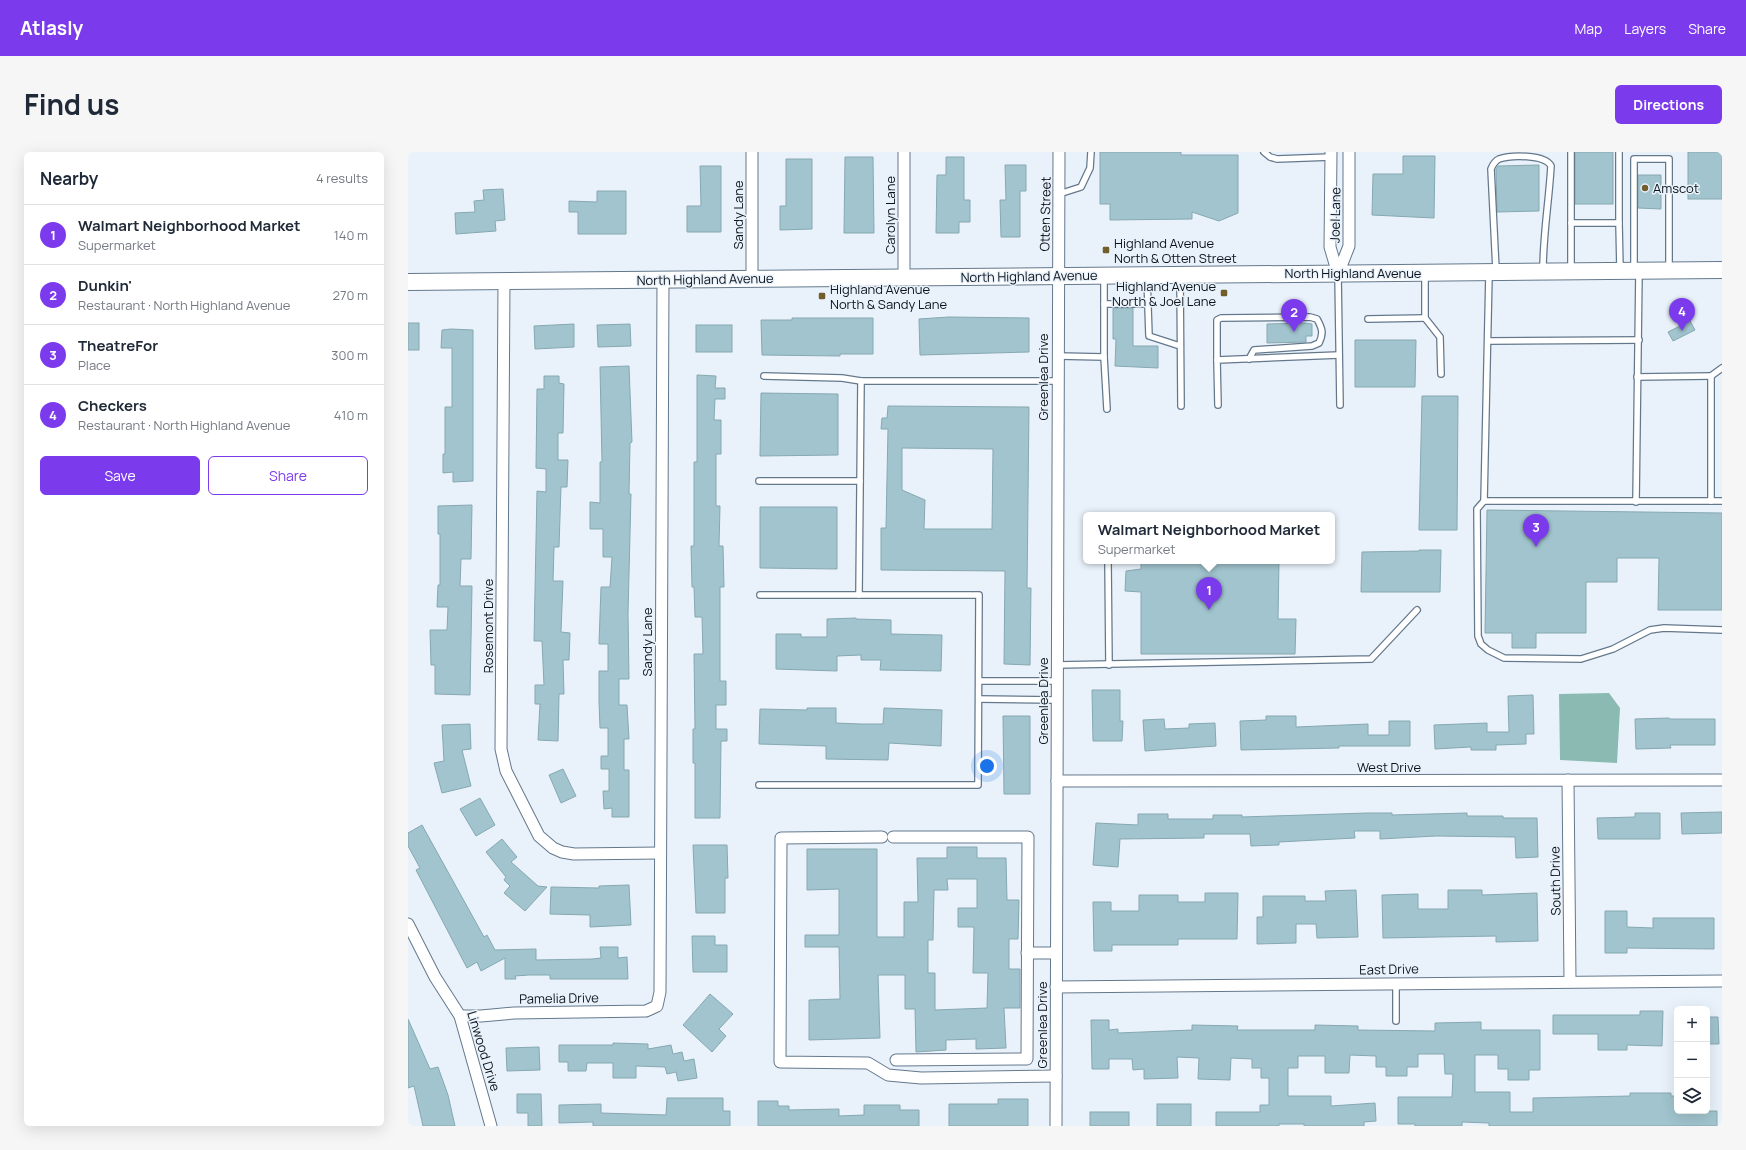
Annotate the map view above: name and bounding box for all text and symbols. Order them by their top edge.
text: Atlasly [20,15,83,41]
text: Map [1574,19,1602,38]
text: Layers [1624,19,1666,38]
text: Share [1688,19,1726,38]
text: Find us [24,85,119,123]
button: Directions [1615,85,1722,124]
text: Nearby [40,167,98,190]
text: 4 results [316,169,368,187]
street label: Carolyn Lane [881,176,899,254]
street label: Otten Street [1035,176,1055,252]
place label: Amscot [1653,179,1699,197]
street label: Sandy Lane [729,180,747,250]
marker: Amscot [1640,183,1650,193]
street label: Joel Lane [1326,186,1344,243]
text: Walmart Neighborhood Market [78,215,301,236]
text: 1 [50,226,56,244]
text: 140 m [334,226,368,244]
place label: Highland Avenue North & Otten Street [1114,234,1237,267]
text: Supermarket [78,236,156,254]
marker: Highland Avenue North & Otten Street [1101,245,1111,255]
street label: North Highland Avenue [1285,264,1422,282]
street label: North Highland Avenue [960,266,1098,286]
street label: North Highland Avenue [636,269,774,289]
text: Dunkin' [78,275,132,296]
place label: Highland Avenue North & Joel Lane [1112,277,1216,310]
place label: Highland Avenue North & Sandy Lane [830,280,947,313]
text: 2 [49,286,57,304]
text: 270 m [333,286,368,304]
marker: Highland Avenue North & Joel Lane [1219,288,1229,298]
marker: Highland Avenue North & Sandy Lane [817,291,827,301]
text: Restaurant · North Highland Avenue [78,296,290,314]
pin: 4 [1669,298,1695,331]
pin: 2 [1281,299,1307,332]
street label: Greenlea Drive [1034,333,1052,421]
text: TheatreFor [78,335,158,356]
text: 3 [49,346,57,364]
text: 300 m [331,346,368,364]
text: Place [78,356,111,374]
text: Checkers [78,395,147,416]
text: 4 [49,406,57,424]
text: 410 m [334,406,368,424]
text: Restaurant · North Highland Avenue [78,416,290,434]
button: Save [40,456,200,495]
button: Share [208,456,368,495]
popup [1083,512,1335,564]
pin: 3 [1523,514,1549,547]
text: Walmart Neighborhood Market [1098,519,1320,540]
text: Supermarket [1098,540,1175,558]
pin: 1 [1196,577,1222,610]
street label: Rosemont Drive [479,578,497,673]
street label: Sandy Lane [638,607,656,677]
street label: Greenlea Drive [1034,657,1052,745]
your location [977,756,997,776]
street label: West Drive [1357,758,1421,776]
street label: South Drive [1545,846,1565,916]
street label: East Drive [1359,959,1419,979]
street label: Greenlea Drive [1033,981,1051,1069]
street label: Pamelia Drive [519,988,599,1008]
map controls [1674,1006,1710,1114]
button: + [1674,1006,1710,1042]
street label: Linwood Drive [463,1009,505,1094]
button: − [1674,1042,1710,1078]
button: layers [1674,1078,1710,1114]

